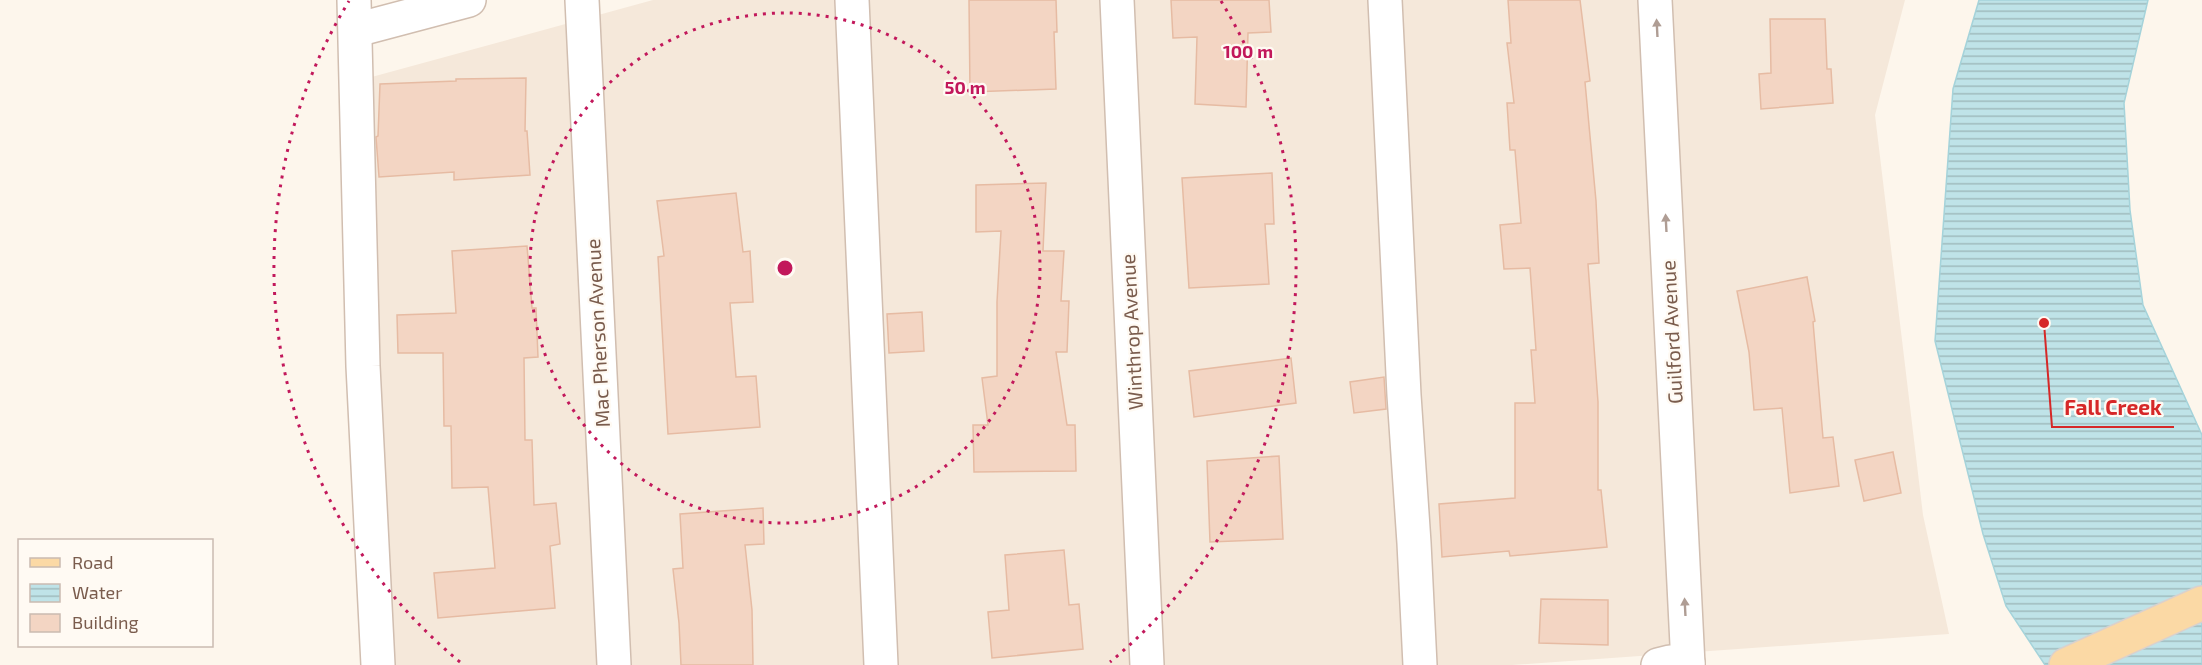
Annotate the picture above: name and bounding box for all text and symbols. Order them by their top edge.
one-way arrow [1652,19,1661,38]
text: 100 m [1223,40,1273,62]
text: 50 m [944,76,986,98]
one-way arrow [1662,214,1671,233]
street label: Mac Pherson Avenue [580,238,614,428]
street label: Winthrop Avenue [1115,253,1147,411]
centre of rings [775,258,795,278]
street label: Guilford Avenue [1655,260,1687,405]
callout: Fall Creek [2052,388,2174,427]
text: Fall Creek [2064,394,2162,419]
legend [18,539,213,647]
text: Road [72,551,113,573]
text: Water [72,581,122,603]
one-way arrow [1681,597,1690,616]
text: Building [72,611,139,633]

